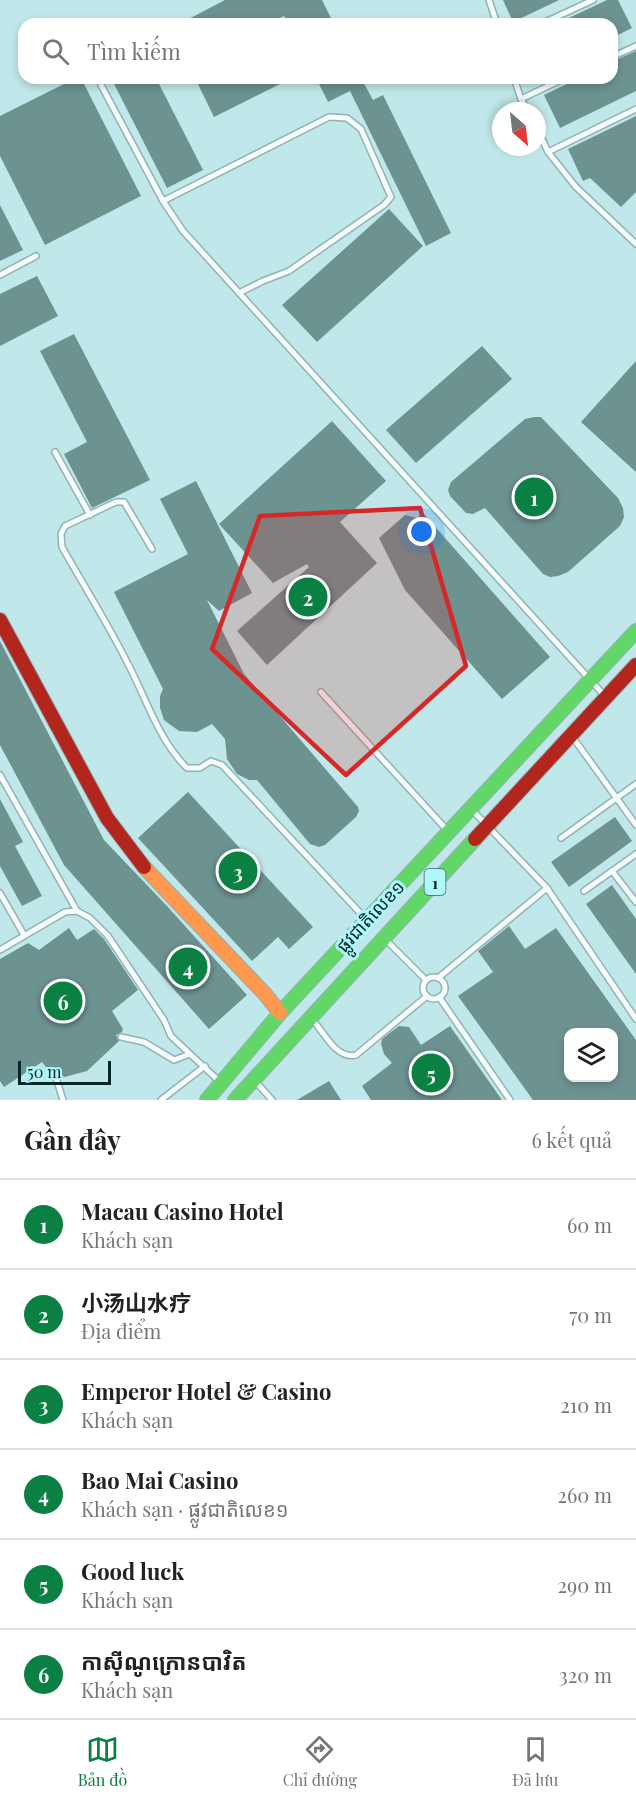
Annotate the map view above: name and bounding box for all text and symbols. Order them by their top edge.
search box [18,18,618,84]
icon: search [39,35,72,68]
text: Tìm kiếm [87,36,181,66]
north arrow [492,102,546,156]
pin: 1 [514,474,554,520]
your location [407,517,436,546]
pin: 2 [288,574,328,620]
pin: 3 [218,848,258,894]
road number: 1 [424,869,446,895]
street label: ផ្លូវជាតិលេខ១ [331,875,413,961]
pin: 4 [168,944,207,990]
pin: 6 [44,978,82,1024]
map controls [564,1028,618,1082]
button: layers [564,1028,618,1082]
pin: 5 [412,1050,450,1096]
scale bar [18,1058,111,1086]
text: 50 m [27,1061,61,1082]
text: Gần đây [24,1122,121,1157]
text: 6 kết quả [532,1126,612,1153]
text: Macau Casino Hotel [81,1196,284,1226]
text: 1 [40,1211,47,1238]
text: 60 m [567,1211,612,1238]
text: Khách sạn [81,1226,173,1253]
text: 小汤山水疗 [81,1287,191,1317]
text: 2 [38,1301,49,1328]
text: 70 m [569,1301,612,1328]
text: Địa điểm [81,1317,161,1344]
text: Emperor Hotel & Casino [81,1376,332,1406]
text: 3 [39,1391,48,1418]
text: 210 m [560,1391,612,1418]
text: Khách sạn [81,1406,173,1433]
text: Bao Mai Casino [81,1465,238,1495]
text: 4 [38,1481,49,1508]
text: 260 m [557,1481,612,1508]
text: Khách sạn · ផ្លូវជាតិលេខ១ [81,1495,288,1522]
text: Good luck [81,1556,184,1586]
text: 5 [39,1571,48,1598]
text: 290 m [558,1571,612,1598]
text: Khách sạn [81,1586,173,1613]
text: កាស៊ីណូក្រោនបាវិត [81,1646,247,1676]
text: 6 [38,1661,49,1688]
text: 320 m [559,1661,612,1688]
text: Khách sạn [81,1676,173,1703]
tab: Bản đồ [78,1733,127,1790]
tab: Chỉ đường [283,1733,357,1790]
tab: Đã lưu [512,1733,558,1790]

